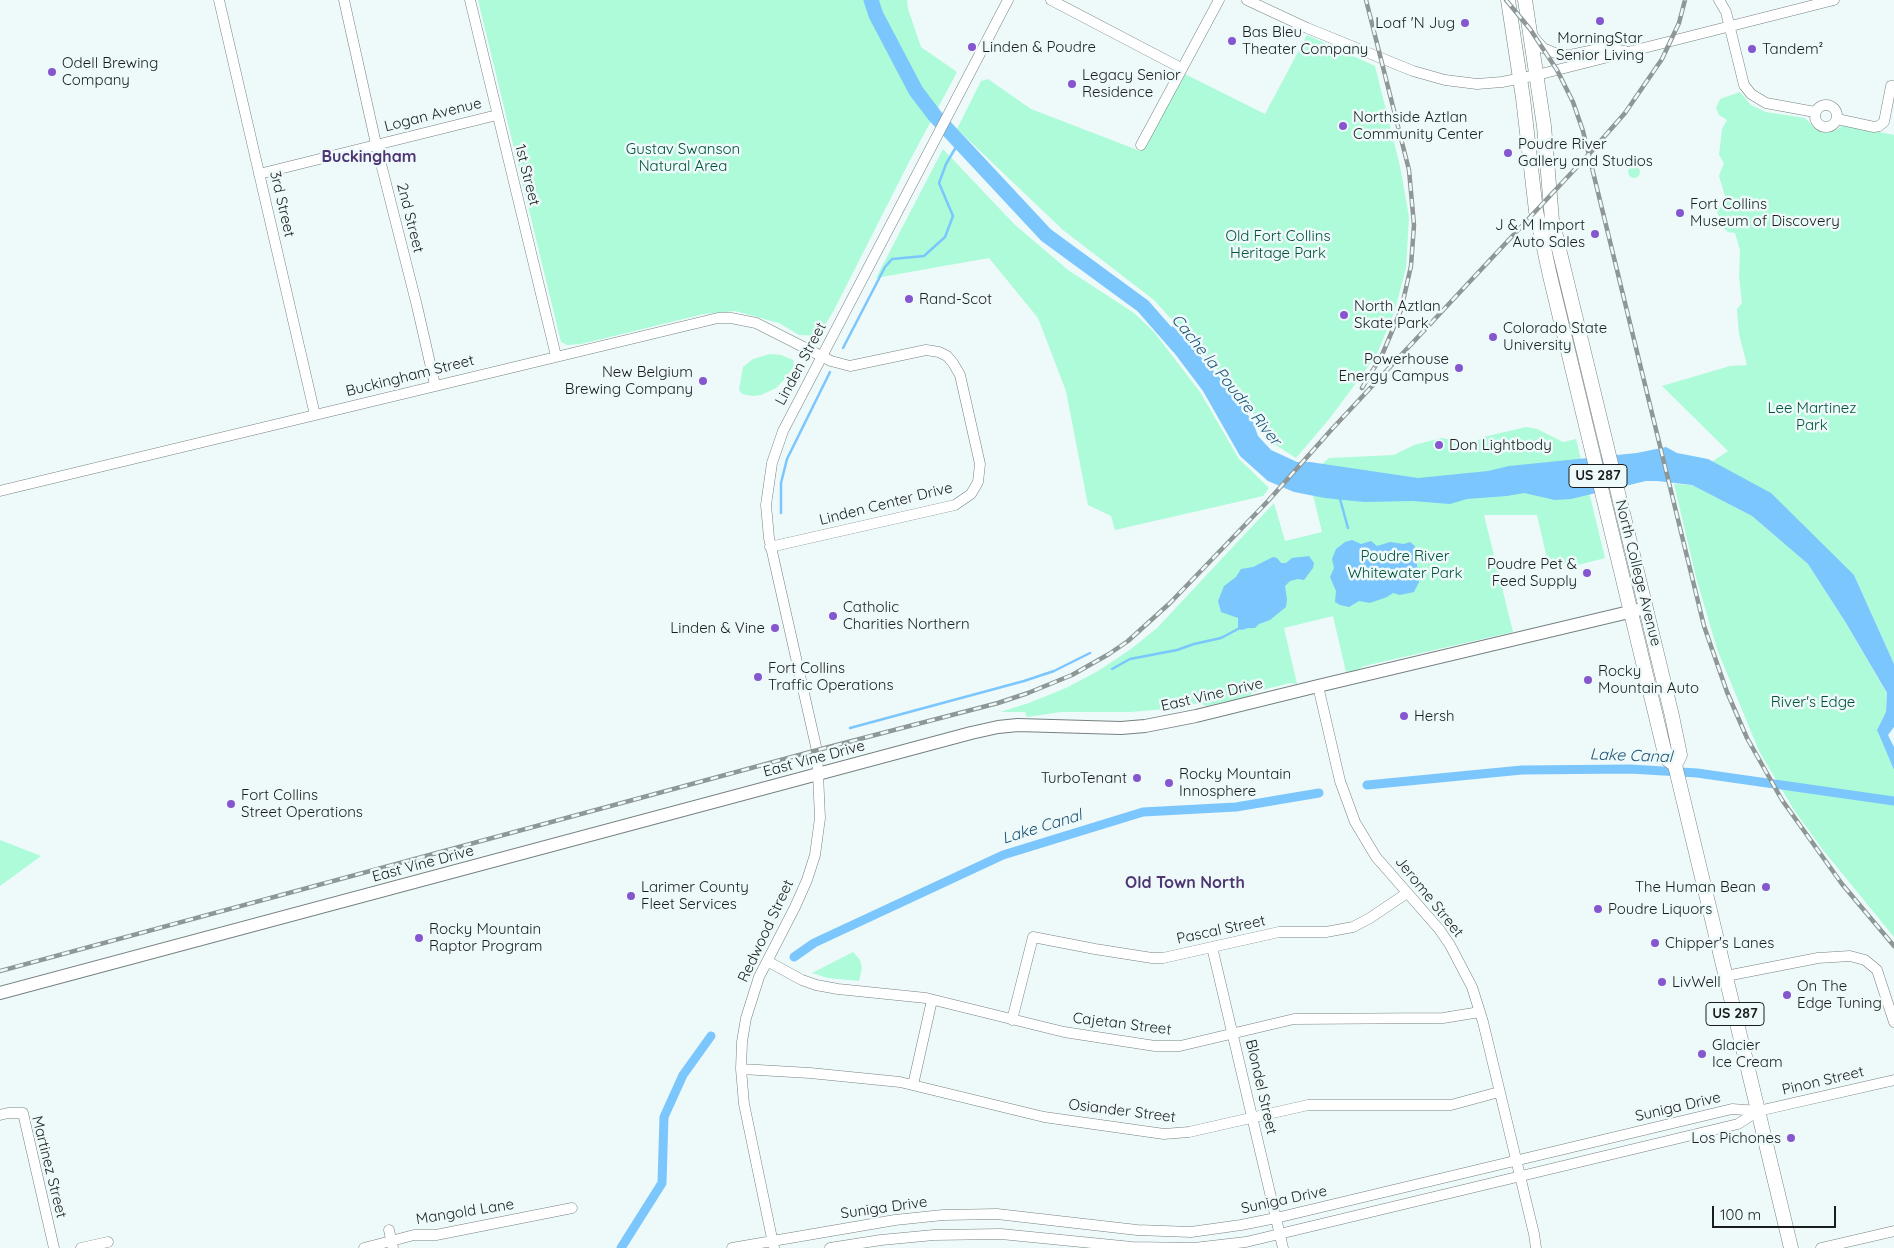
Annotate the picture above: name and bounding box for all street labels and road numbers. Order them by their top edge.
street label: Logan Avenue [383,94,483,136]
street label: 1st Street [511,142,543,208]
street label: 3rd Street [266,169,298,239]
street label: 2nd Street [393,181,427,255]
street label: Linden Street [772,320,830,408]
street label: Buckingham Street [344,351,476,401]
road number: US 287 [1569,464,1627,488]
street label: Linden Center Drive [818,479,954,529]
street label: North College Avenue [1611,498,1665,648]
street label: East Vine Drive [1159,674,1265,716]
street label: East Vine Drive [761,737,867,781]
street label: East Vine Drive [370,842,476,886]
street label: Jerome Street [1391,853,1467,941]
street label: Redwood Street [734,877,798,985]
street label: Pascal Street [1175,912,1267,948]
road number: US 287 [1706,1002,1764,1026]
street label: Cajetan Street [1072,1009,1172,1039]
street label: Blondel Street [1241,1038,1281,1136]
street label: Pinon Street [1780,1063,1866,1099]
street label: Suniga Drive [1633,1088,1723,1126]
street label: Osiander Street [1067,1095,1177,1127]
street label: Martinez Street [28,1114,70,1220]
street label: Suniga Drive [1239,1182,1329,1218]
street label: Suniga Drive [839,1193,929,1223]
street label: Mangold Lane [415,1195,515,1229]

